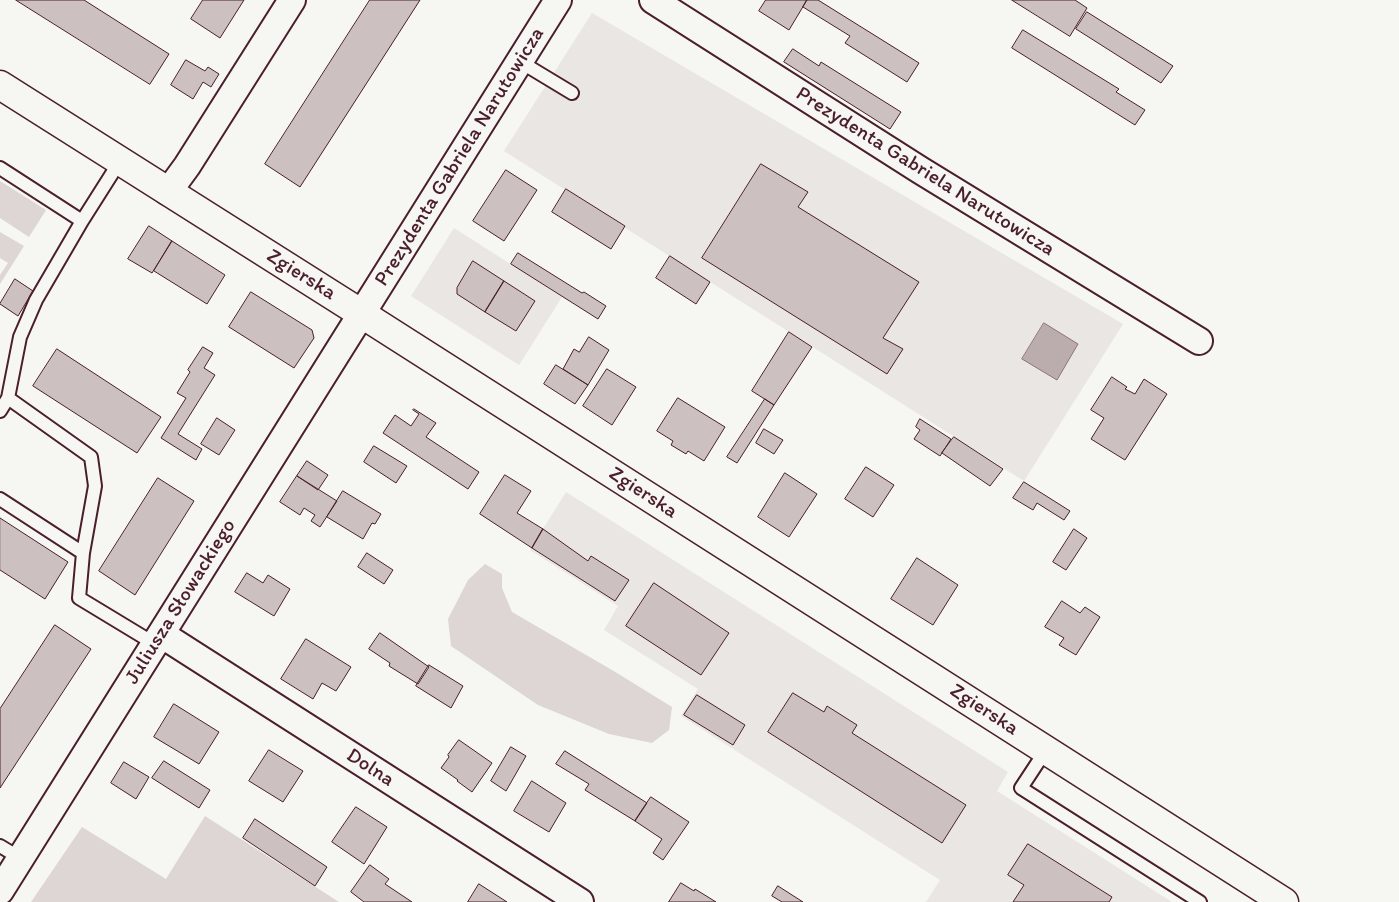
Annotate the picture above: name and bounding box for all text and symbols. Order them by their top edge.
street label: Prezydenta Gabriela Narutowicza [370,23,550,291]
street label: Prezydenta Gabriela Narutowicza [791,82,1059,262]
street label: Zgierska [262,244,340,306]
street label: Zgierska [604,461,682,525]
street label: Juliusza Słowackiego [120,515,242,689]
street label: Zgierska [945,678,1023,742]
street label: Dolna [341,743,399,793]

